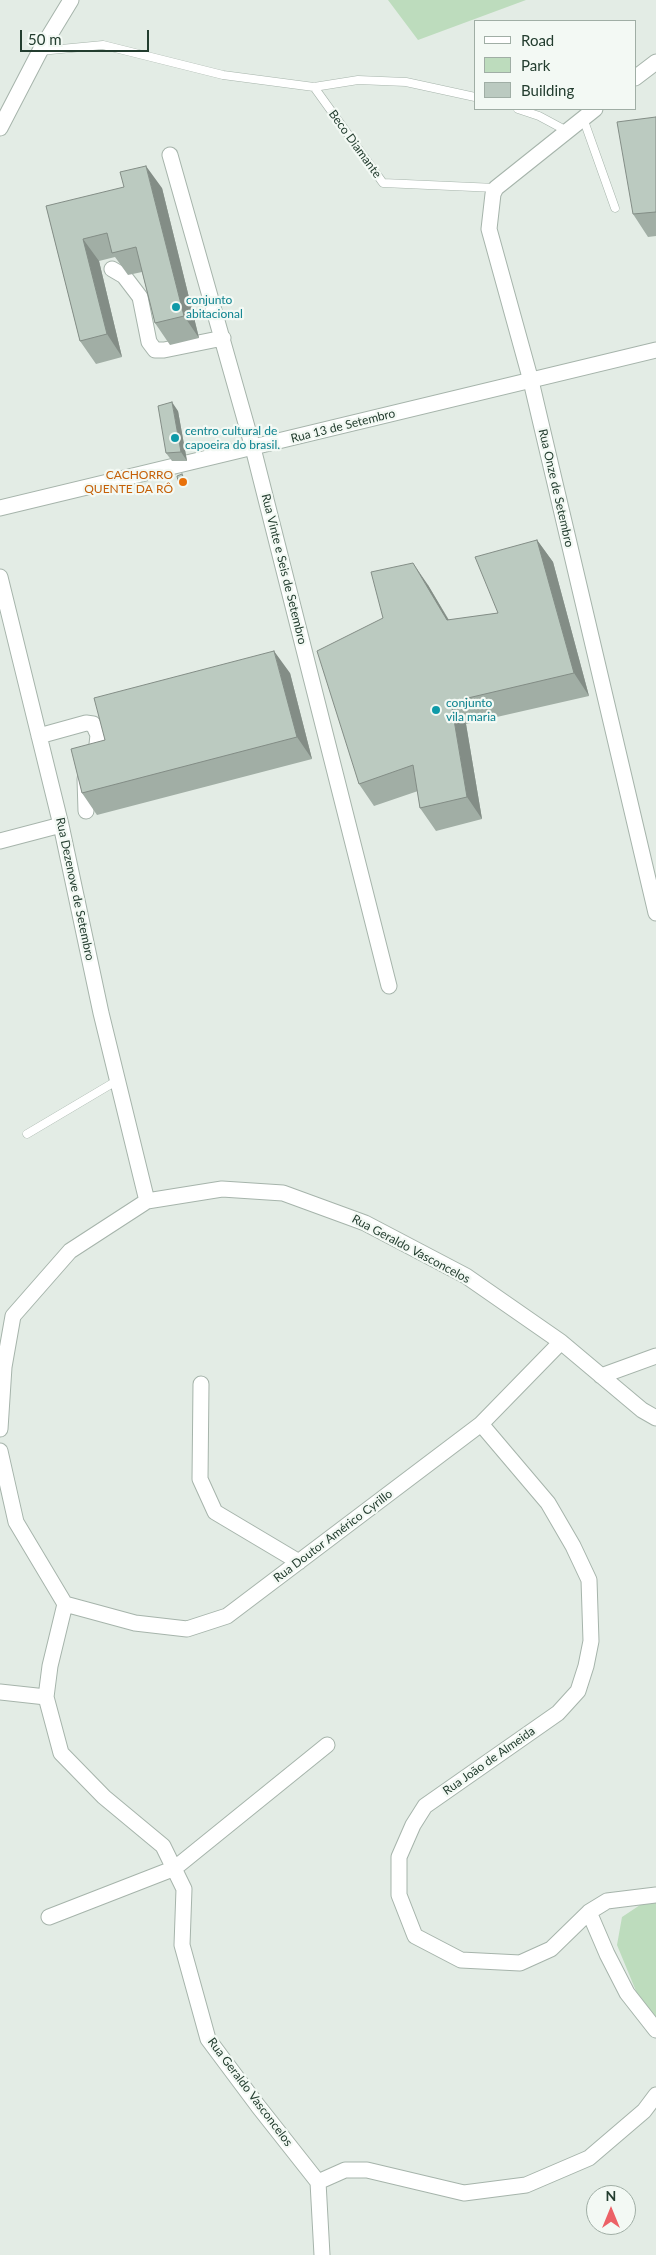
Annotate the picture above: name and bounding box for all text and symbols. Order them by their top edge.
scale bar [22,20,151,52]
legend [473,20,636,110]
text: 50 m [28,30,62,48]
text: Road [521,31,554,49]
text: Park [521,56,550,74]
text: Building [521,81,574,99]
street label: Beco Diamante [326,107,384,181]
place label: conjunto abitacional [186,293,243,321]
marker: conjunto abitacional [170,301,182,313]
street label: Rua 13 de Setembro [289,406,397,446]
place label: centro cultural de capoeira do brasil. [185,424,280,452]
street label: Rua Onze de Setembro [535,427,577,549]
marker: centro cultural de capoeira do brasil. [169,432,181,444]
place label: CACHORRO QUENTE DA RÔ [84,468,173,496]
marker: CACHORRO QUENTE DA RÔ [177,476,189,488]
street label: Rua Vinte e Seis de Setembro [258,492,310,646]
place label: conjunto vila maria [446,696,496,724]
marker: conjunto vila maria [430,704,442,716]
street label: Rua Dezenove de Setembro [53,816,97,962]
street label: Rua Geraldo Vasconcelos [349,1212,473,1286]
street label: Rua Doutor Américo Cyrillo [271,1487,395,1585]
street label: Rua João de Almeida [440,1724,538,1798]
street label: Rua Geraldo Vasconcelos [205,2035,295,2149]
north arrow [586,2185,636,2235]
text: N [606,2187,616,2204]

